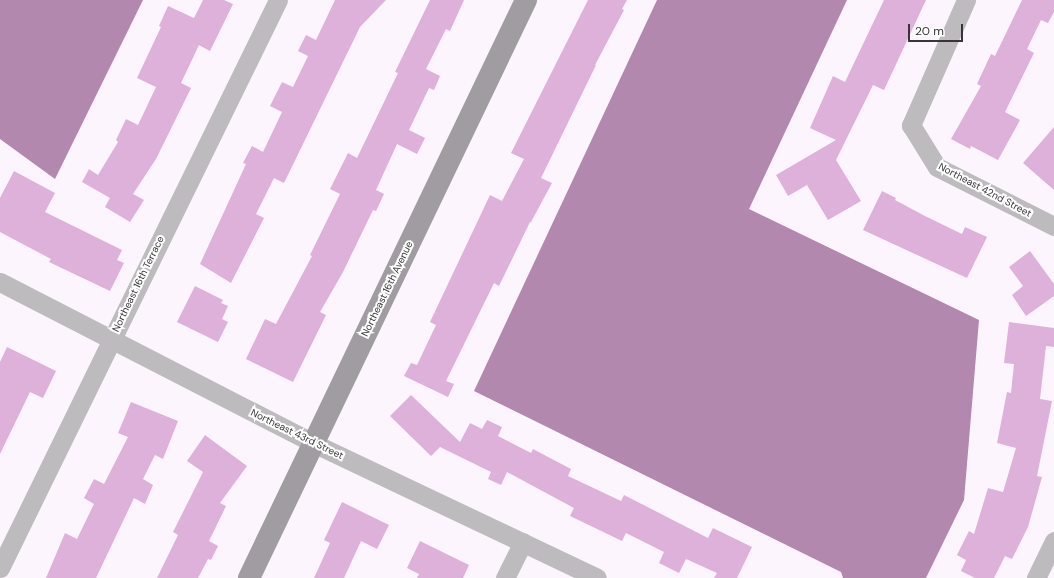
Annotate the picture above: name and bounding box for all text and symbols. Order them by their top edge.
scale bar [910,16,965,42]
text: 20 m [915,23,944,39]
street label: Northeast 42nd Street [936,160,1034,220]
street label: Northeast 16th Terrace [110,234,166,334]
street label: Northeast 16th Avenue [359,239,415,339]
street label: Northeast 43rd Street [249,406,345,462]

